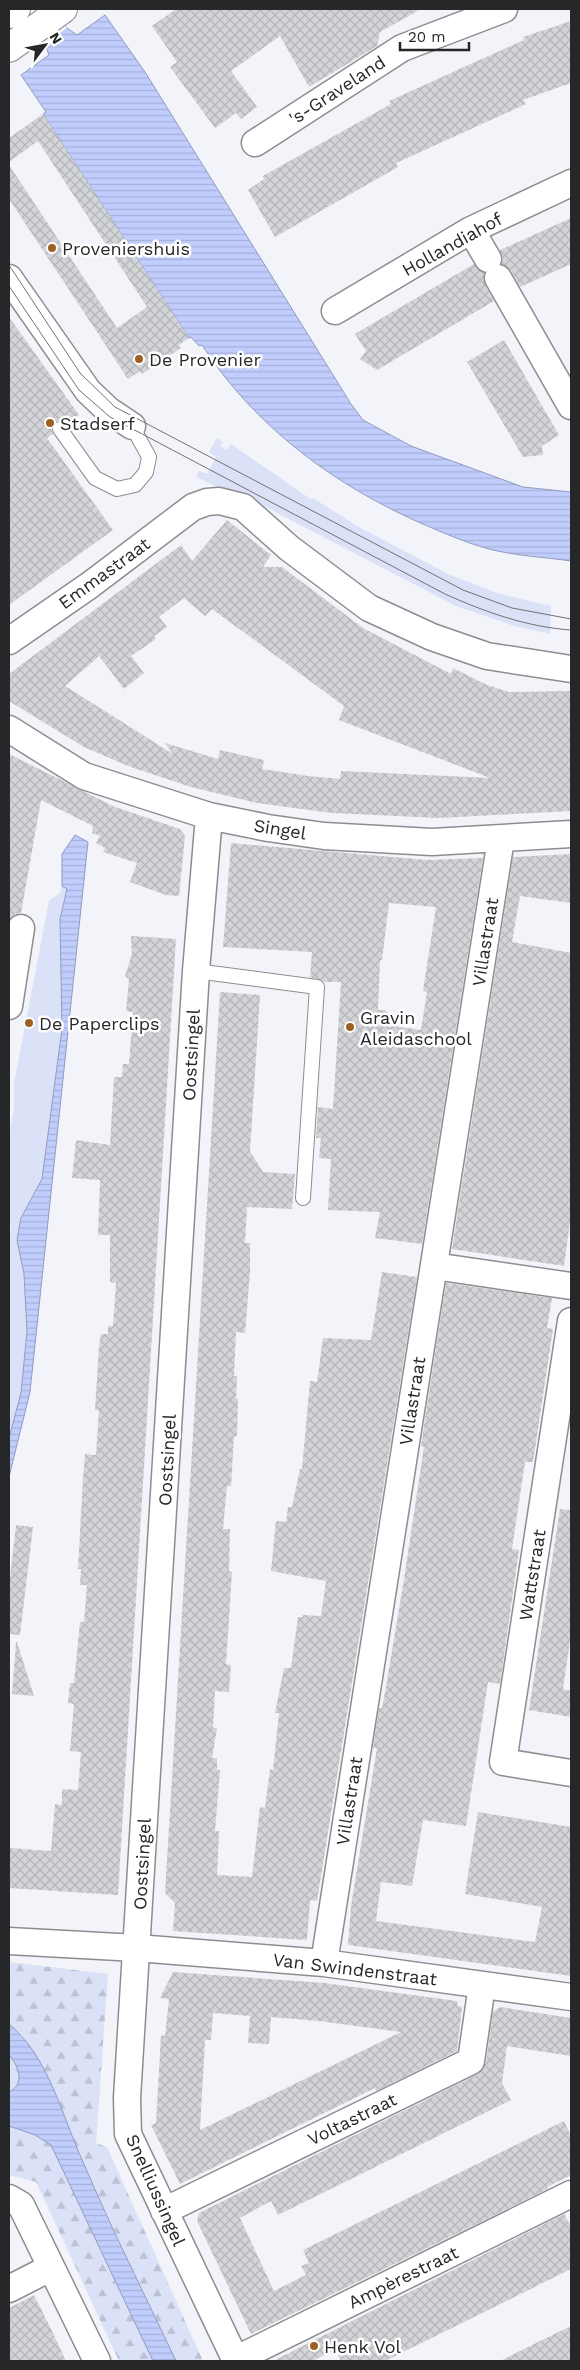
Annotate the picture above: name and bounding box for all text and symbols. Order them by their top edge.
north arrow [20,20,70,70]
scale bar [400,20,469,52]
text: 20 m [408,28,446,46]
text: N [46,29,66,47]
street label: 's-Graveland [285,51,389,129]
street label: Hollandiahof [398,208,506,280]
place label: Proveniershuis [62,238,190,259]
marker: Proveniershuis [46,242,58,254]
place label: De Provenier [149,349,261,370]
marker: De Provenier [133,353,145,365]
place label: Stadserf [60,413,135,434]
marker: Stadserf [44,417,56,429]
street label: Emmastraat [54,533,154,613]
street label: Singel [252,814,308,844]
street label: Villastraat [468,896,502,988]
place label: Gravin Aleidaschool [360,1007,472,1049]
street label: Oostsingel [178,1008,204,1102]
place label: De Paperclips [39,1013,160,1034]
marker: De Paperclips [23,1017,35,1029]
marker: Gravin Aleidaschool [344,1021,356,1033]
street label: Villastraat [395,1355,429,1447]
street label: Oostsingel [154,1413,180,1507]
street label: Wattstraat [514,1527,550,1622]
street label: Villastraat [332,1755,366,1847]
street label: Oostsingel [129,1817,155,1911]
street label: Van Swindenstraat [272,1949,439,1990]
street label: Voltastraat [304,2088,400,2150]
street label: Snelliussingel [122,2131,190,2250]
street label: Ampèrestraat [345,2241,462,2313]
place label: Henk Vol [324,2336,402,2357]
marker: Henk Vol [308,2340,320,2352]

